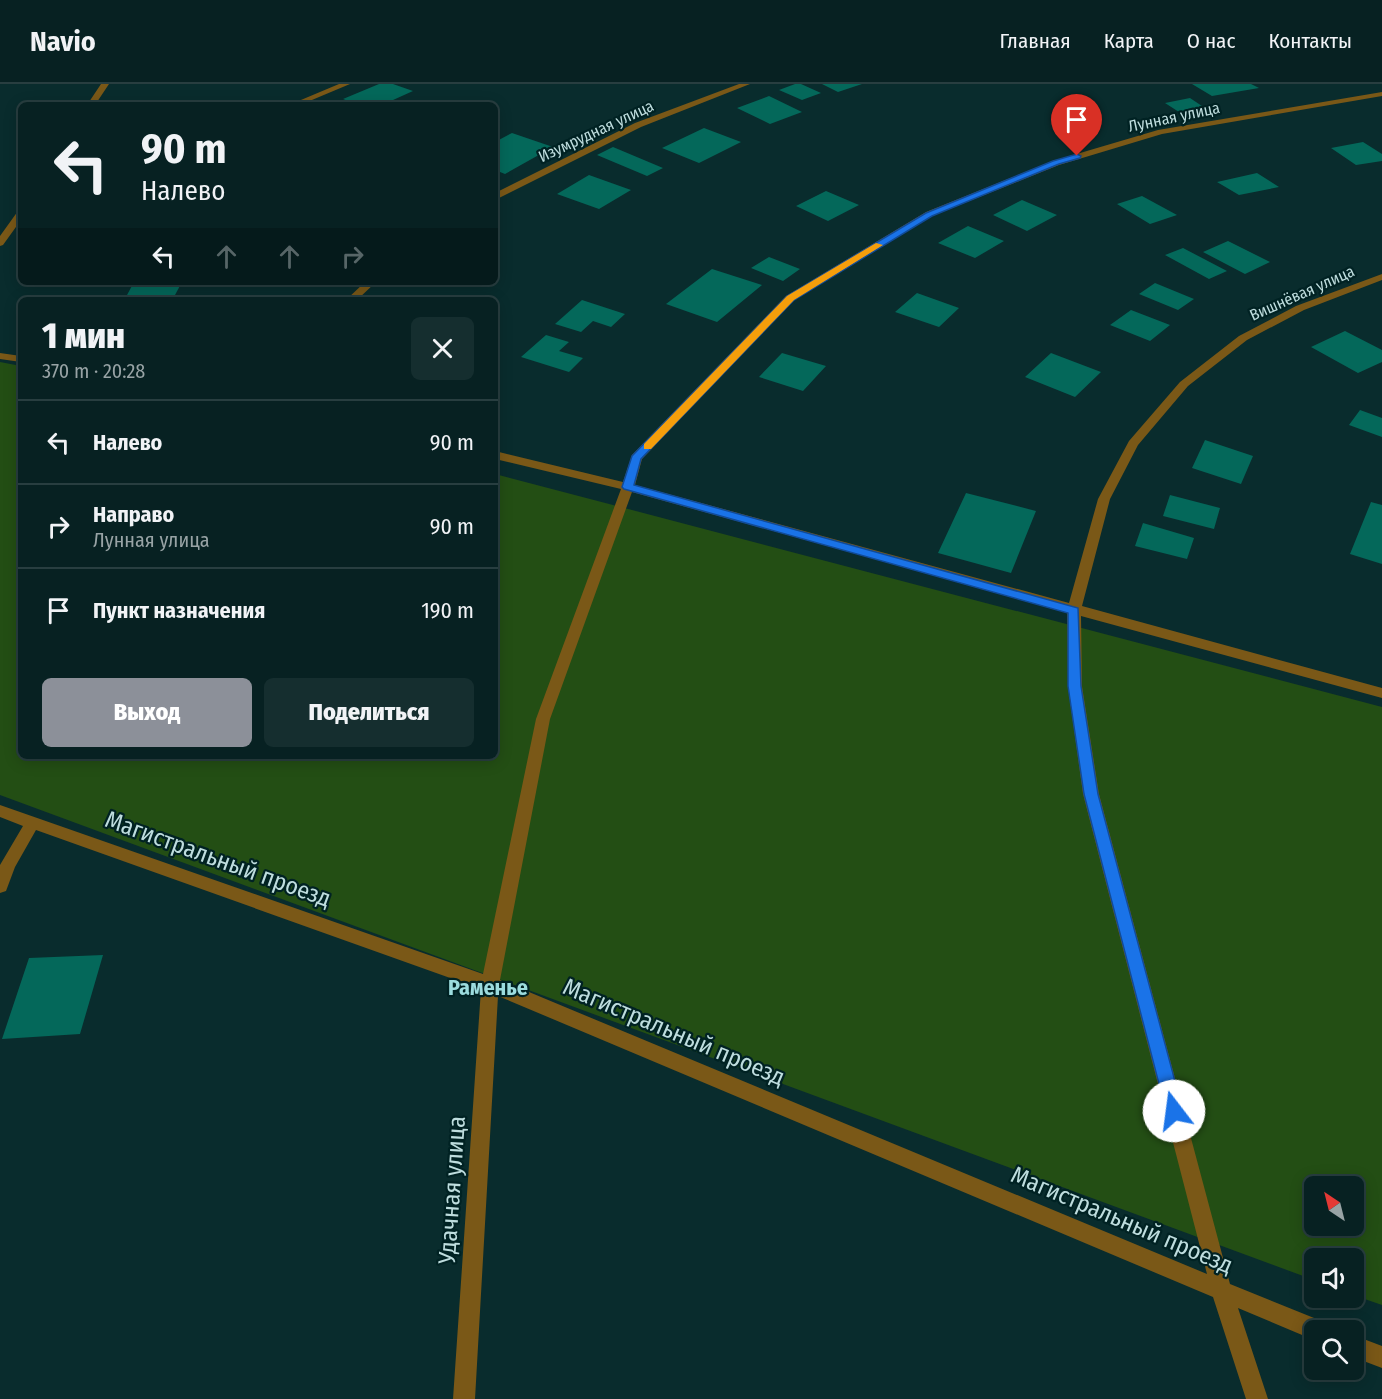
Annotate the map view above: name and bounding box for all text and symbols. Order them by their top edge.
text: Navio [30,25,96,58]
text: Главная [1000,28,1071,54]
text: Карта [1104,28,1154,54]
text: О нас [1187,28,1235,54]
text: Контакты [1268,28,1352,54]
pin [1051,94,1102,156]
street label: Изумрудная улица [535,96,657,166]
street label: Лунная улица [1126,98,1222,136]
icon: arrive [1060,103,1093,136]
text: 90 m [141,124,226,174]
icon: left [42,126,120,204]
text: Налево [141,175,225,207]
icon: left [147,240,180,273]
icon: ahead [210,240,243,273]
icon: ahead [273,240,306,273]
icon: right [336,240,369,273]
street label: Вишнёвая улица [1247,261,1357,325]
text: 1 мин [42,314,125,358]
button: close [411,317,474,380]
text: 370 m · 20:28 [42,359,145,383]
icon: left [42,426,75,459]
text: Налево [93,429,162,456]
text: 90 m [430,429,474,456]
text: Направо [93,501,174,528]
icon: right [42,510,75,543]
text: 90 m [430,513,474,540]
text: Лунная улица [93,528,210,552]
icon: arrive [42,594,75,627]
text: Пункт назначения [93,597,265,624]
text: 190 m [421,597,474,624]
button: Выход [42,678,252,747]
button: Поделиться [264,678,474,747]
street label: Магистральный проезд [101,805,335,913]
street label: Магистральный проезд [559,973,789,1091]
district label: Раменье [448,974,528,1001]
position arrow [1142,1079,1206,1143]
street label: Удачная улица [433,1115,471,1266]
street label: Магистральный проезд [1007,1161,1237,1279]
north arrow [1304,1176,1364,1236]
map controls [1304,1176,1364,1380]
button: sound [1304,1248,1364,1308]
button: search [1304,1320,1364,1380]

